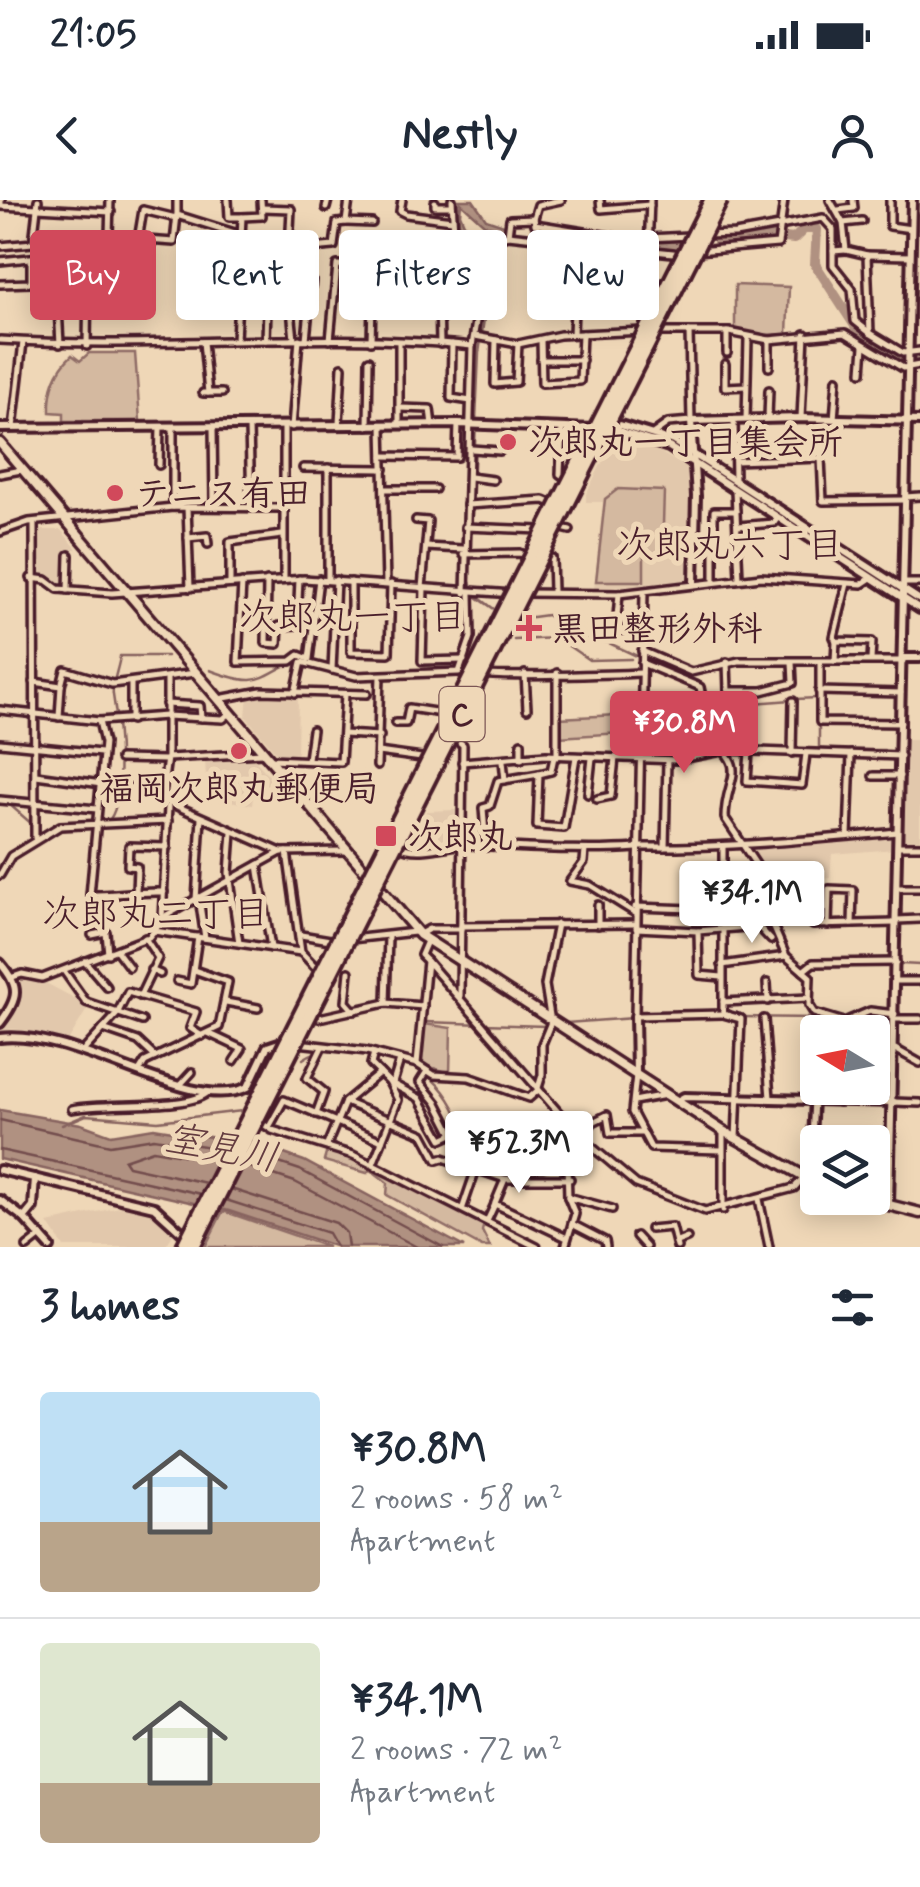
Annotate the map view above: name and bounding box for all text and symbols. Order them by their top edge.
text: 21:05 [50,11,137,60]
text: Nestly [402,106,518,165]
icon: back [40,108,95,163]
icon: person [825,108,880,163]
chip: Buy [30,230,156,320]
chip: Rent [176,230,319,320]
chip: Filters [339,230,507,320]
chip: New [527,230,659,320]
place label: 次郎丸一丁目集会所 [528,421,843,467]
marker: 次郎丸一丁目集会所 [497,431,519,453]
place label: テニス有田 [135,472,311,518]
marker: テニス有田 [104,482,126,504]
district label: 次郎丸六丁目 [616,522,844,571]
district label: 次郎丸一丁目 [239,594,467,643]
place label: 黒田整形外科 [552,607,762,653]
marker: 黒田整形外科 [516,615,542,641]
road number: C [440,687,484,741]
pin: ¥30.8M [603,691,765,776]
text: ¥30.8M [632,702,736,744]
marker: 福岡次郎丸郵便局 [228,740,250,762]
place label: 福岡次郎丸郵便局 [99,767,379,813]
place label: 次郎丸 [408,815,513,861]
marker: 次郎丸 [373,823,399,849]
pin: ¥34.1M [671,861,833,946]
text: ¥34.1M [701,872,803,914]
district label: 次郎丸二丁目 [42,891,270,940]
north arrow [800,1015,890,1105]
map controls [800,1015,890,1215]
pin: ¥52.3M [438,1111,600,1196]
water label: 室見川 [161,1115,282,1184]
text: ¥52.3M [467,1122,571,1164]
button: layers [800,1125,890,1215]
text: 3 homes [40,1280,180,1335]
icon: filters [825,1280,880,1335]
text: ¥30.8M [350,1423,487,1478]
icon: home [120,1432,240,1552]
text: 2 rooms · 58 m² [350,1478,563,1520]
text: Apartment [350,1520,495,1562]
text: ¥34.1M [350,1674,483,1729]
icon: home [120,1683,240,1803]
text: 2 rooms · 72 m² [350,1729,563,1771]
text: Apartment [350,1771,495,1813]

